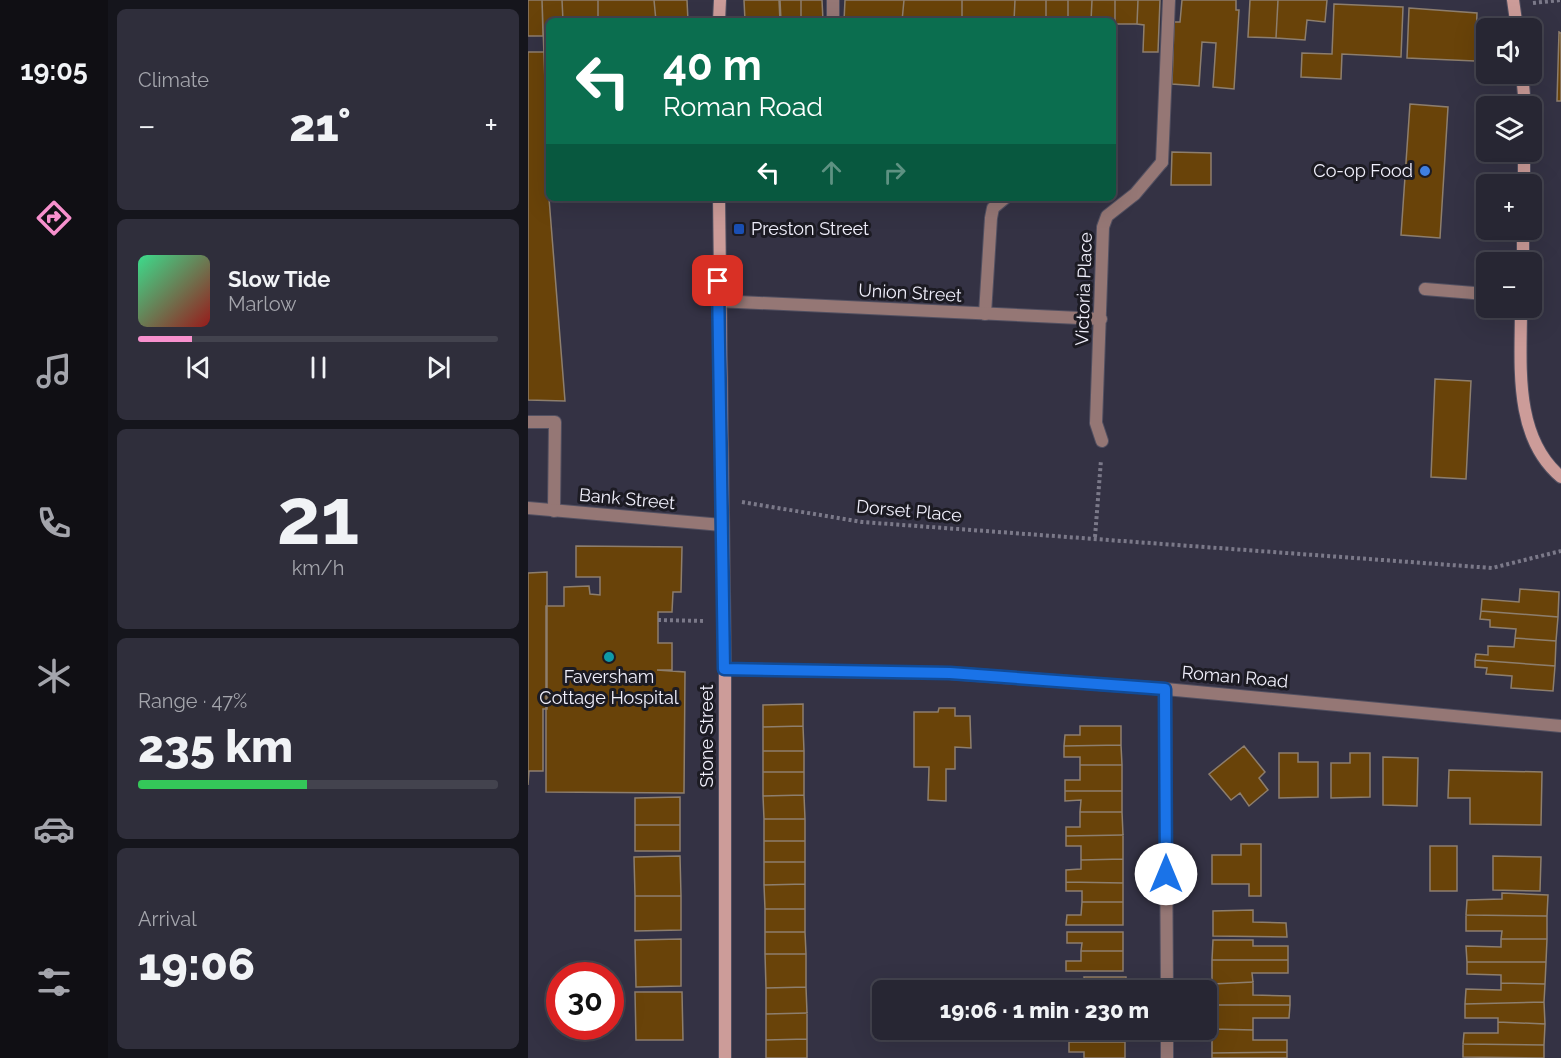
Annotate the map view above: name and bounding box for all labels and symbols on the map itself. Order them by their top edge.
place label: Co-op Food [1313,160,1413,181]
marker: Co-op Food [1418,164,1432,178]
place label: Preston Street [751,218,869,239]
marker: Preston Street [732,222,746,236]
street label: Victoria Place [1071,231,1096,346]
pin [692,255,743,306]
street label: Union Street [858,279,962,306]
street label: Bank Street [578,484,676,513]
street label: Dorset Place [855,495,963,526]
marker: Faversham Cottage Hospital [602,650,616,664]
street label: Roman Road [1181,661,1289,692]
place label: Faversham Cottage Hospital [539,666,679,708]
street label: Stone Street [696,685,717,787]
position arrow [1134,842,1198,906]
speed limit sign: 30 [546,962,624,1040]

